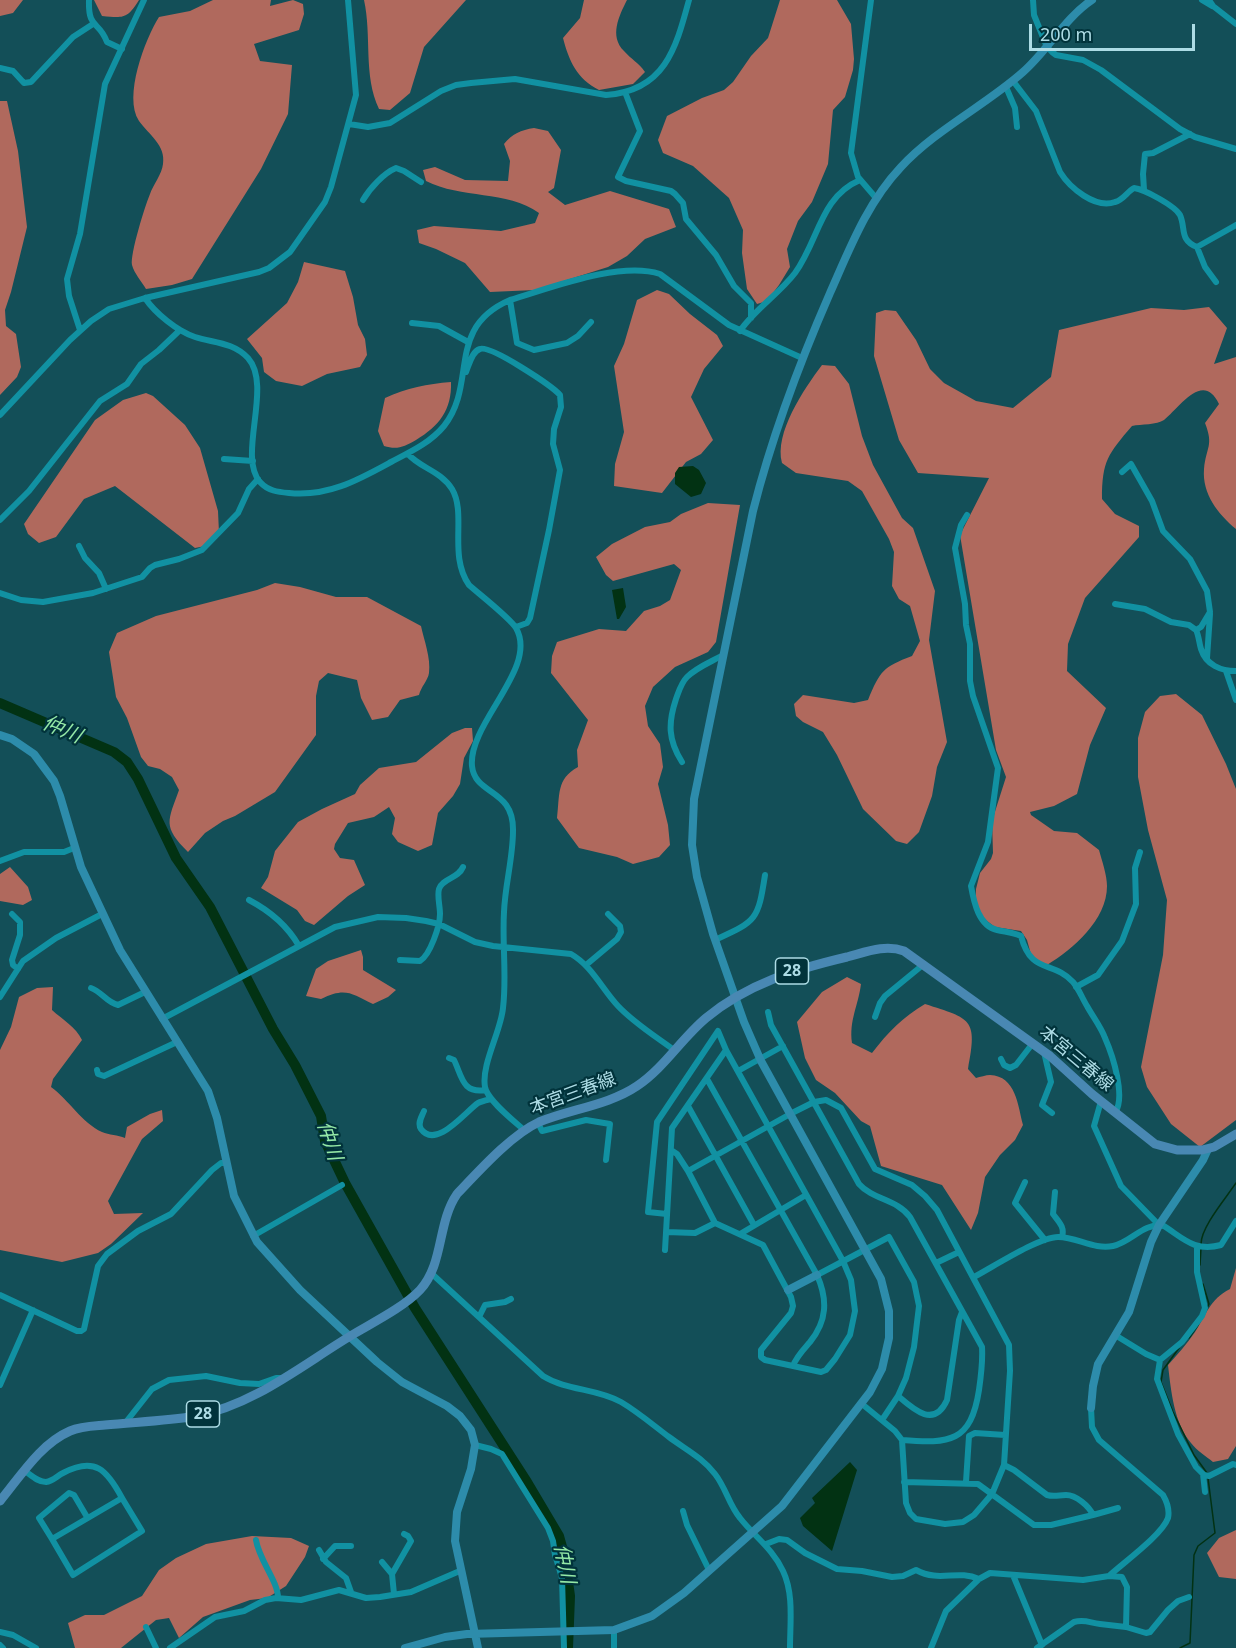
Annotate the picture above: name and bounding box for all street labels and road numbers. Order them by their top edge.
road number: 28 [776,958,808,984]
street label: 本宮三春線 [1035,1022,1117,1096]
street label: 本宮三春線 [527,1068,619,1120]
road number: 28 [186,1401,220,1427]

